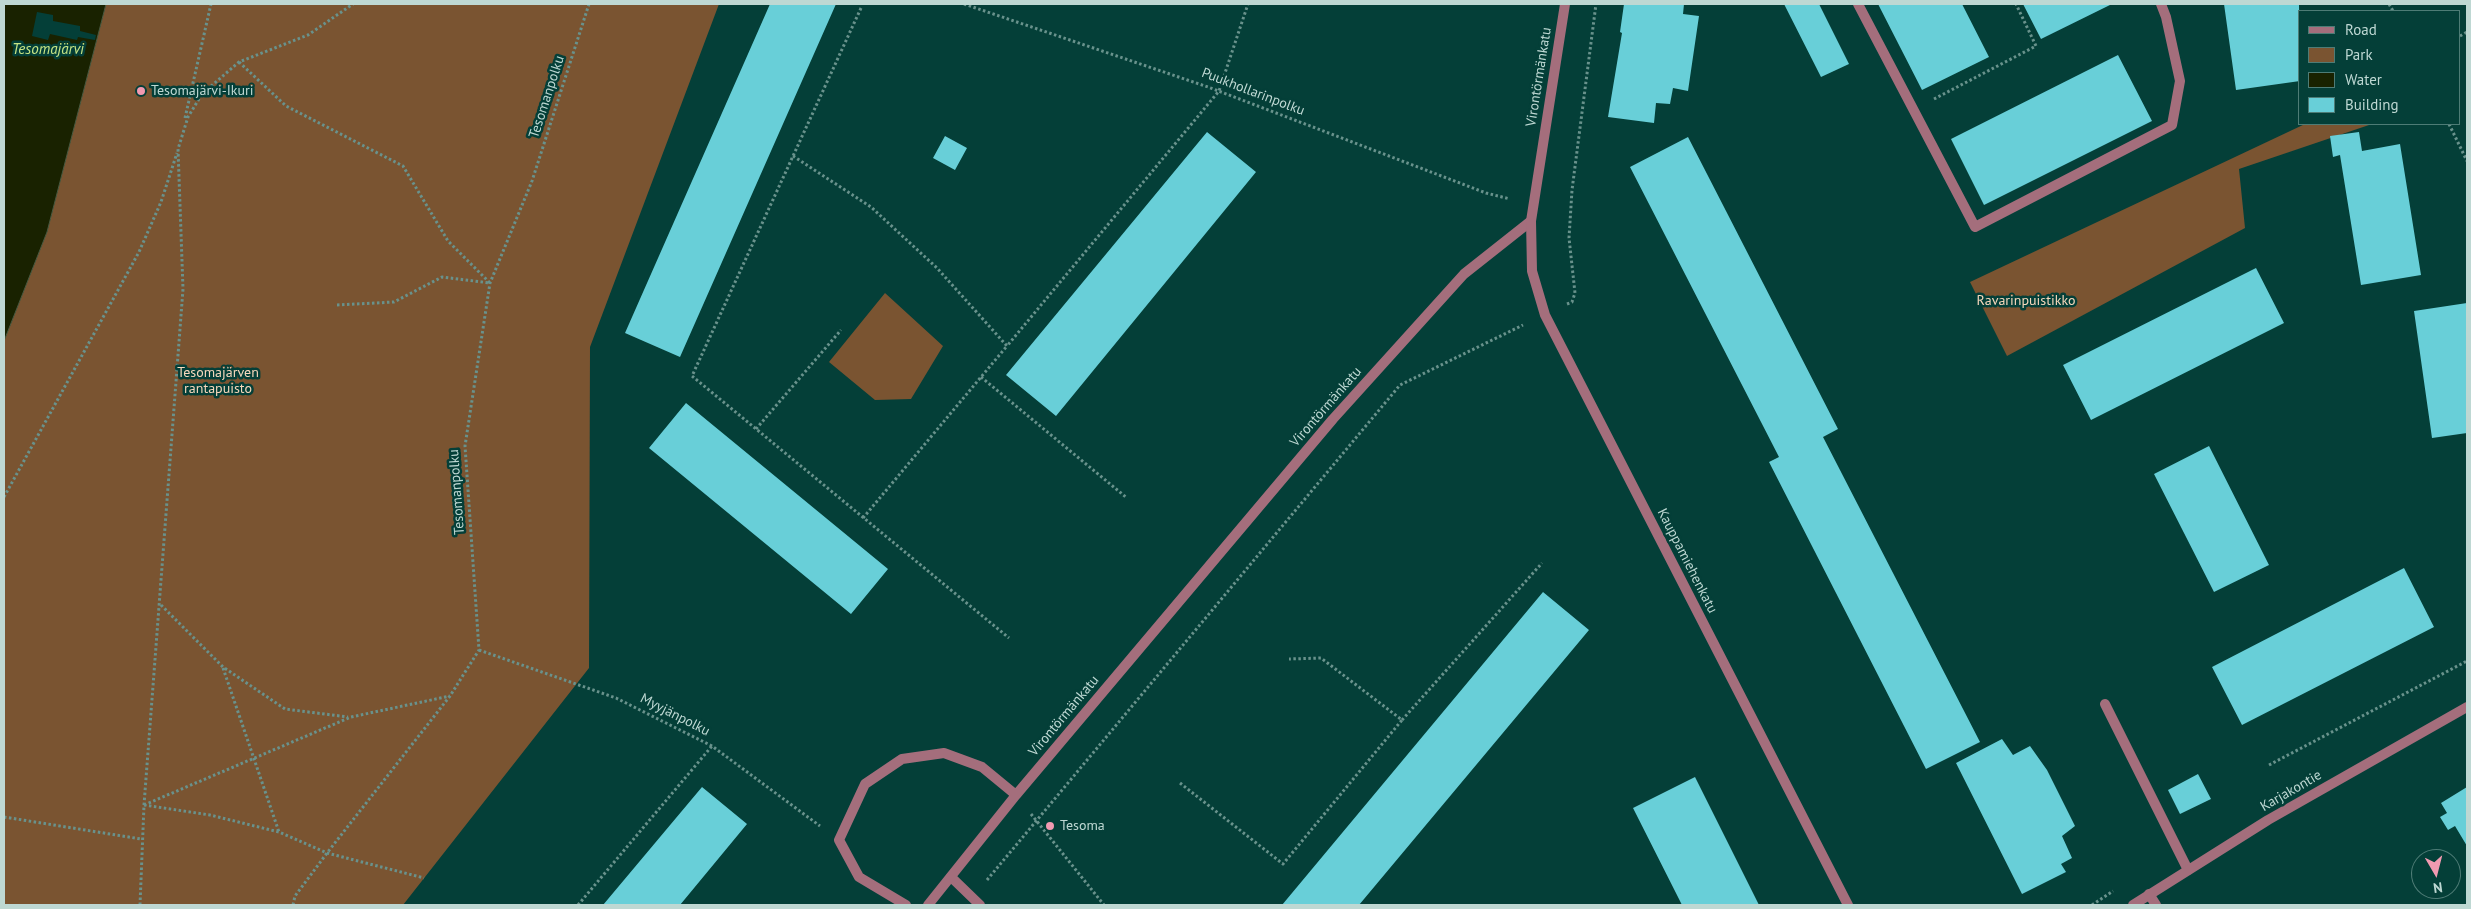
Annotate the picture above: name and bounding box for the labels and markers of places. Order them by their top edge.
place label: Tesomajärvi-Ikuri [151,83,254,99]
marker: Tesomajärvi-Ikuri [135,85,147,97]
place label: Tesoma [1060,818,1105,834]
marker: Tesoma [1044,820,1056,832]

